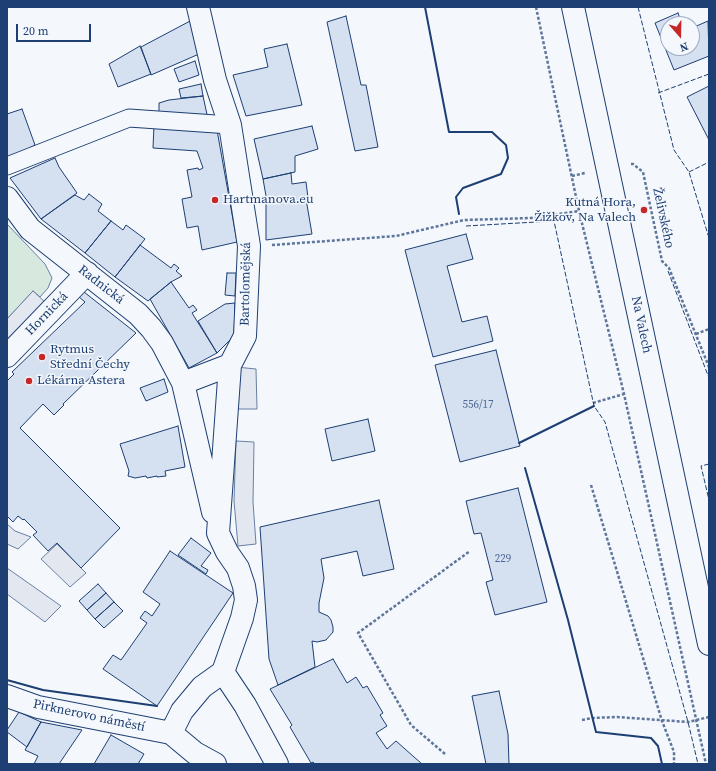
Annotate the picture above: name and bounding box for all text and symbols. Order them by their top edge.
scale bar [18,16,93,42]
north arrow [660,16,700,56]
text: 20 m [23,23,49,39]
text: N [678,38,690,55]
street label: Želivského [649,186,677,250]
place label: Hartmanova.eu [223,192,313,208]
marker: Hartmanova.eu [210,195,220,205]
place label: Kutná Hora, Žižkov, Na Valech [535,195,636,226]
marker: Kutná Hora, Žižkov, Na Valech [639,205,649,215]
street label: Bartolomějská [237,242,255,326]
street label: Radnická [75,262,127,308]
street label: Hornická [23,289,71,339]
street label: Na Valech [627,295,655,355]
place label: Rytmus Střední Čechy [50,342,130,373]
marker: Rytmus Střední Čechy [37,352,47,362]
place label: Lékárna Astera [37,373,125,389]
marker: Lékárna Astera [24,376,34,386]
house number: 556/17 [462,398,494,412]
house number: 229 [495,552,511,566]
street label: Pirknerovo náměstí [32,697,146,735]

